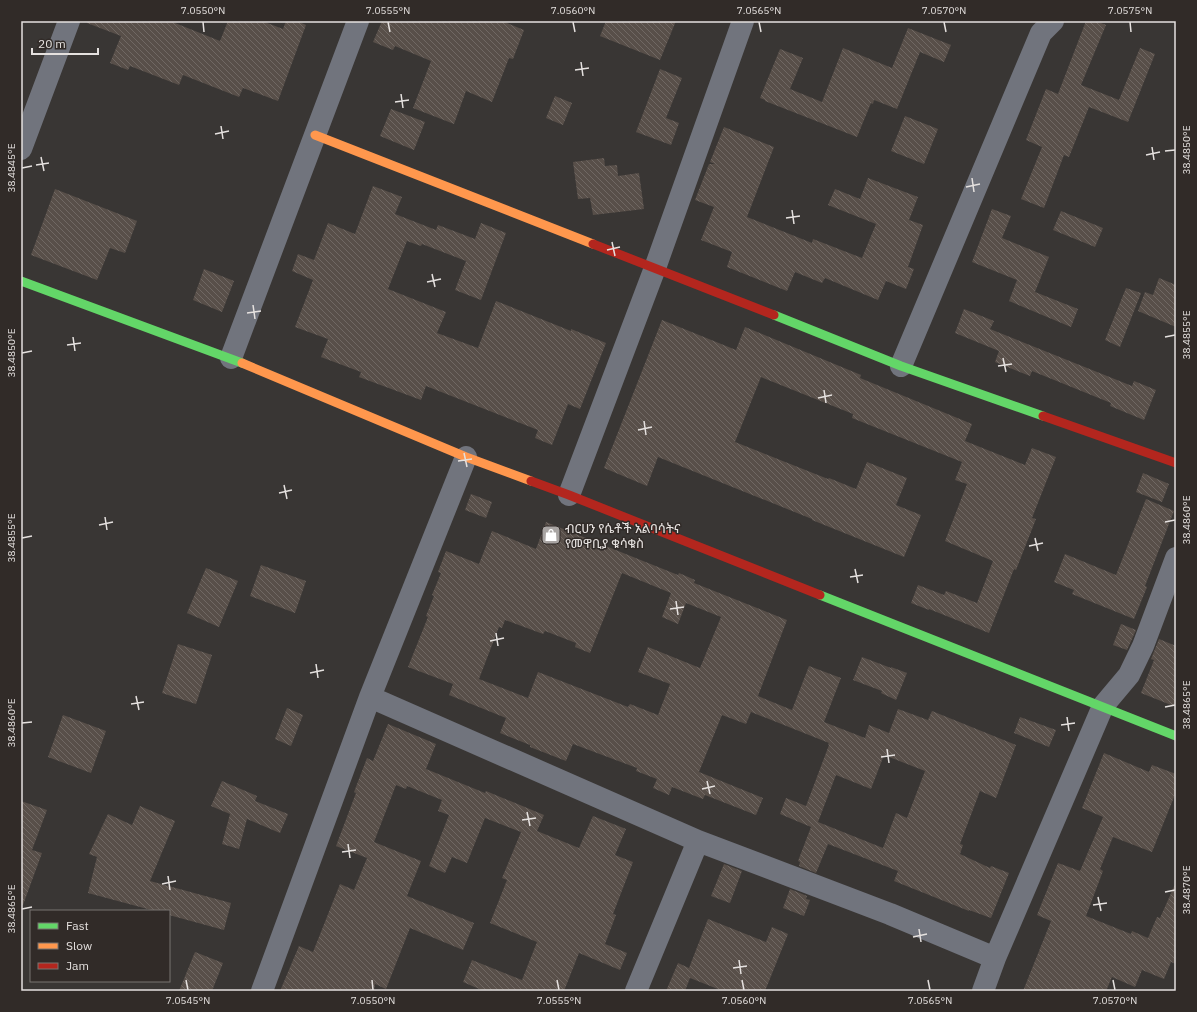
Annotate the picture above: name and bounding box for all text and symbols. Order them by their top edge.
text: 7.0550°N [181,4,225,17]
text: 7.0555°N [366,4,410,17]
text: 7.0560°N [551,4,595,17]
text: 7.0565°N [737,4,781,17]
text: 7.0570°N [922,4,966,17]
text: 7.0575°N [1108,4,1152,17]
scale bar [32,30,98,56]
text: 20 m [38,36,66,51]
text: 38.4850°E [1180,125,1193,175]
text: 38.4845°E [5,143,18,193]
text: 38.4855°E [1180,310,1193,360]
text: 38.4850°E [5,328,18,378]
text: 38.4860°E [1180,495,1193,545]
text: 38.4855°E [5,513,18,563]
place label: ብርሀን የሴቶች አልባሳትና የመዋቢያ ቁሳቁስ [565,520,681,552]
shop icon: ብርሀን የሴቶች አልባሳትና የመዋቢያ ቁሳቁስ [540,524,562,546]
text: 38.4865°E [1180,680,1193,730]
text: 38.4860°E [5,698,18,748]
text: 38.4870°E [1180,865,1193,915]
text: 38.4865°E [5,884,18,934]
legend [30,910,170,982]
text: Fast [66,918,89,933]
text: Slow [66,938,92,953]
text: Jam [66,958,89,973]
text: 7.0545°N [166,994,210,1007]
text: 7.0550°N [351,994,395,1007]
text: 7.0555°N [537,994,581,1007]
text: 7.0560°N [722,994,766,1007]
text: 7.0565°N [908,994,952,1007]
text: 7.0570°N [1093,994,1137,1007]

